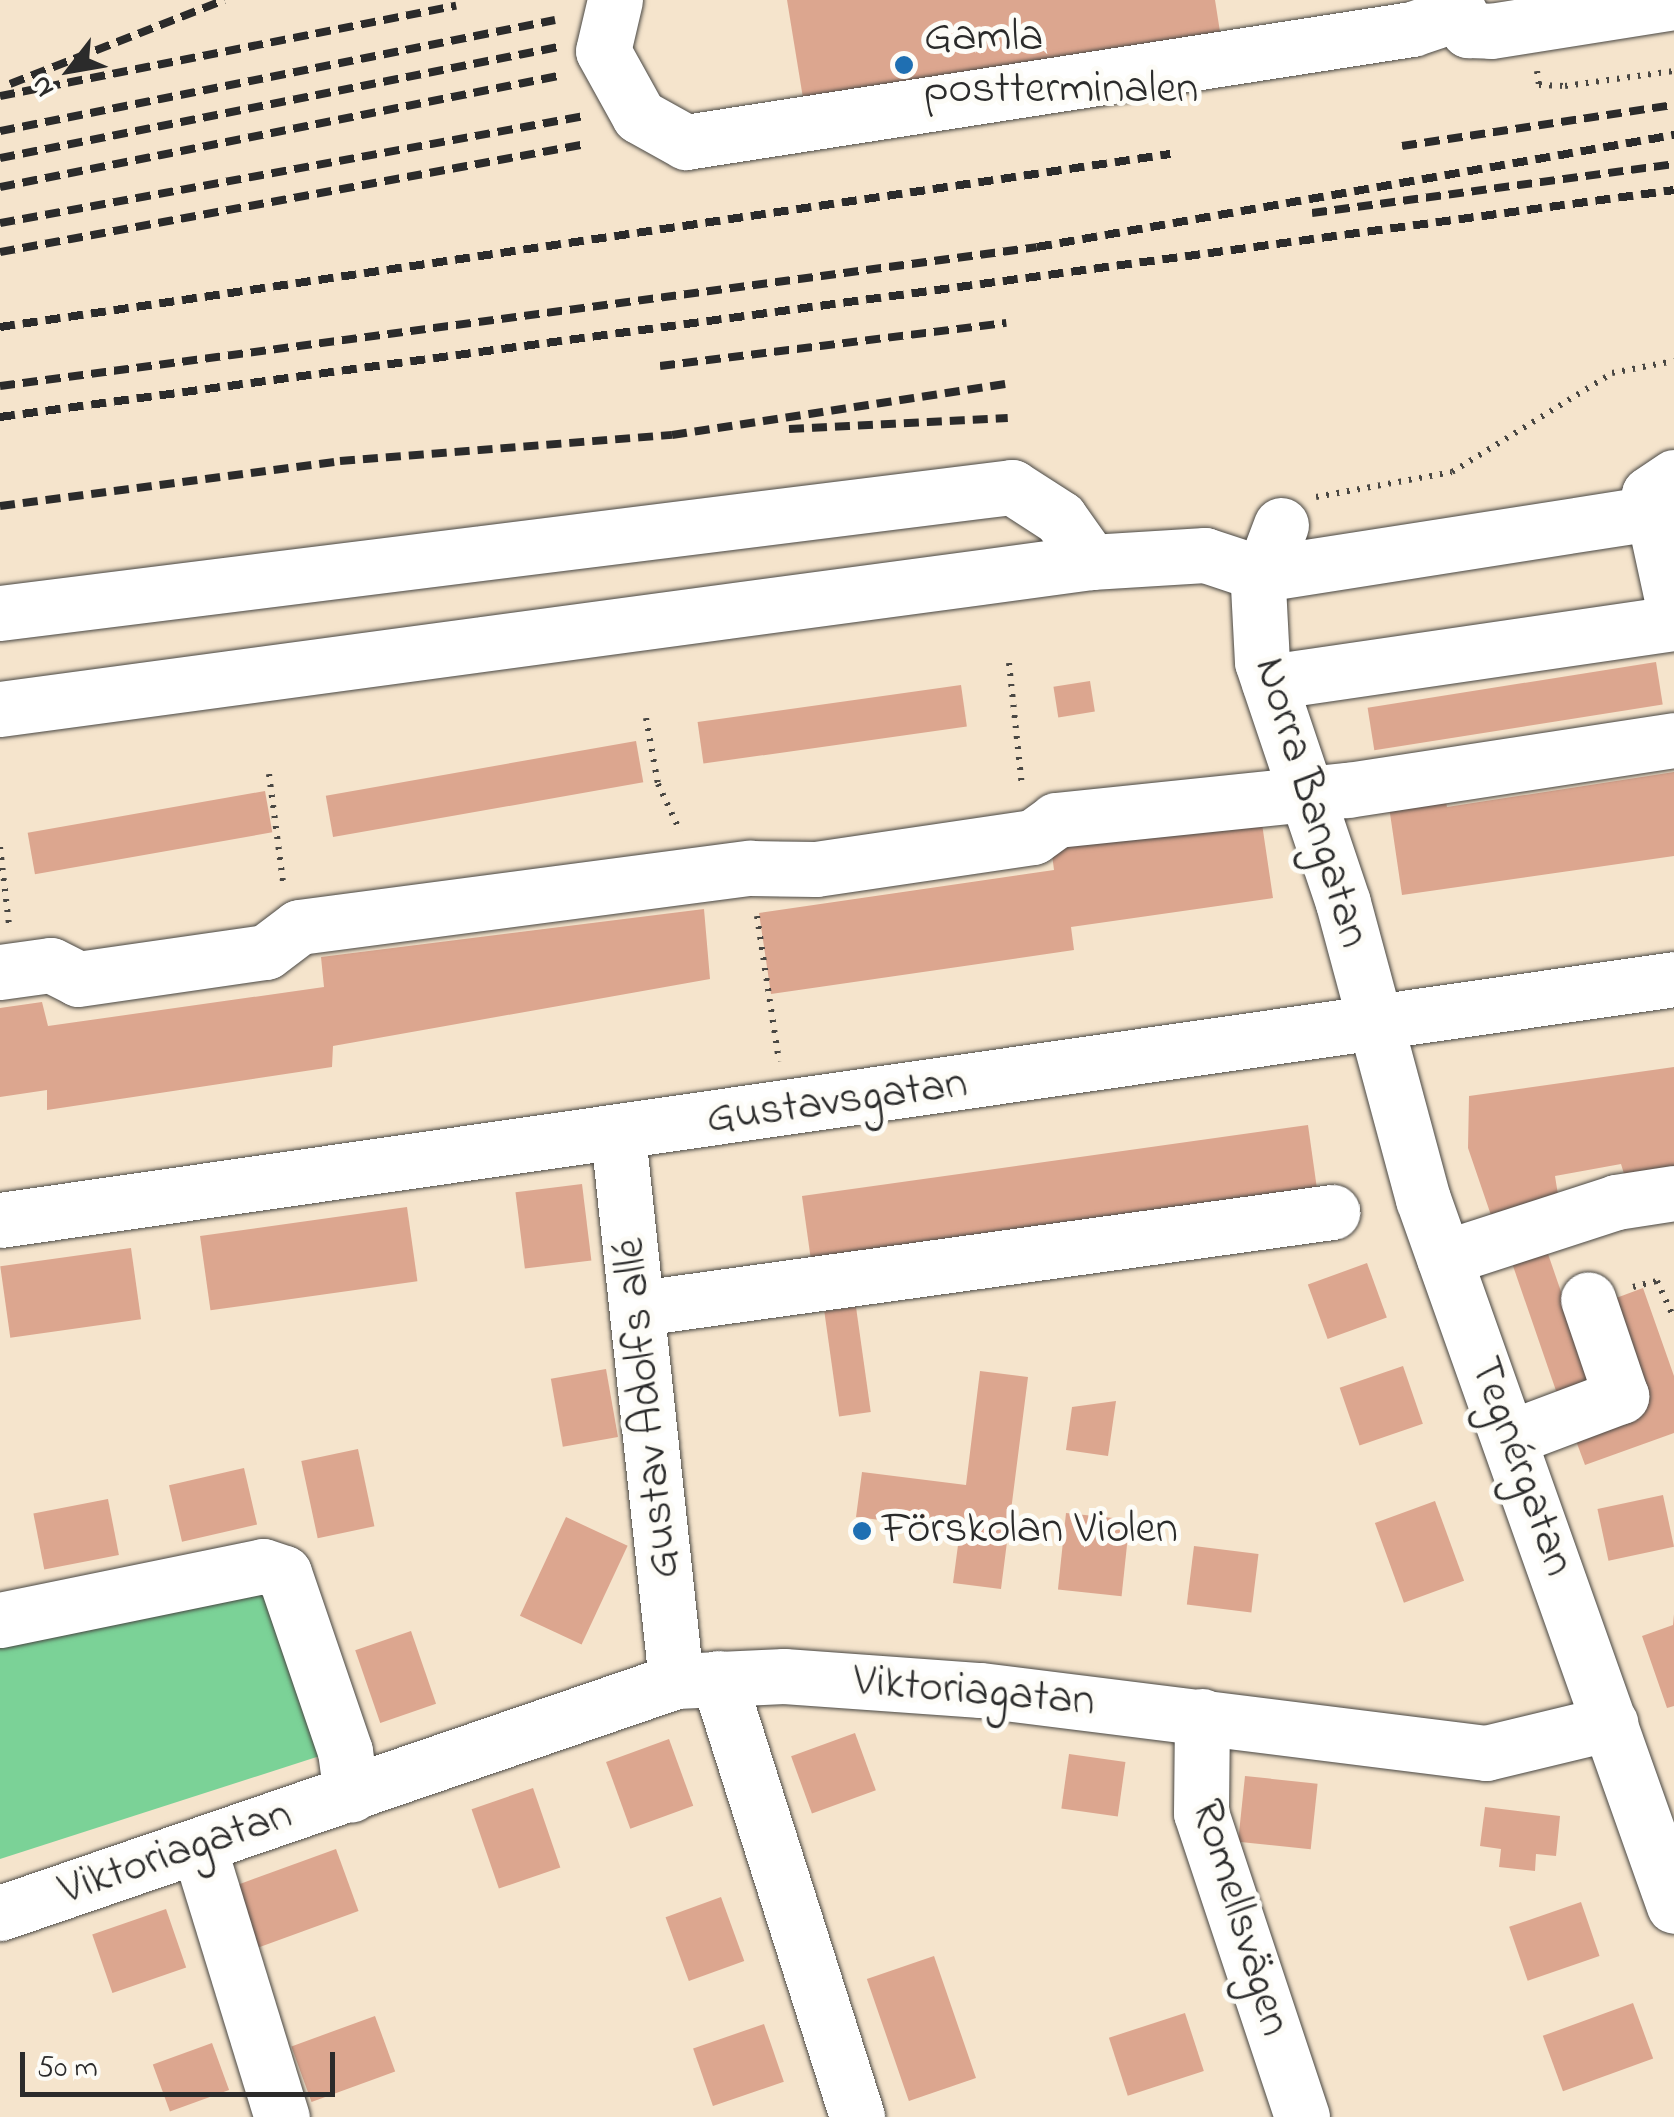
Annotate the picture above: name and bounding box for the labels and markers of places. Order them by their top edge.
place label: Gamla postterminalen [924,12,1199,118]
marker: Gamla postterminalen [893,54,915,76]
place label: Förskolan Violen [882,1504,1178,1558]
marker: Förskolan Violen [851,1520,873,1542]

